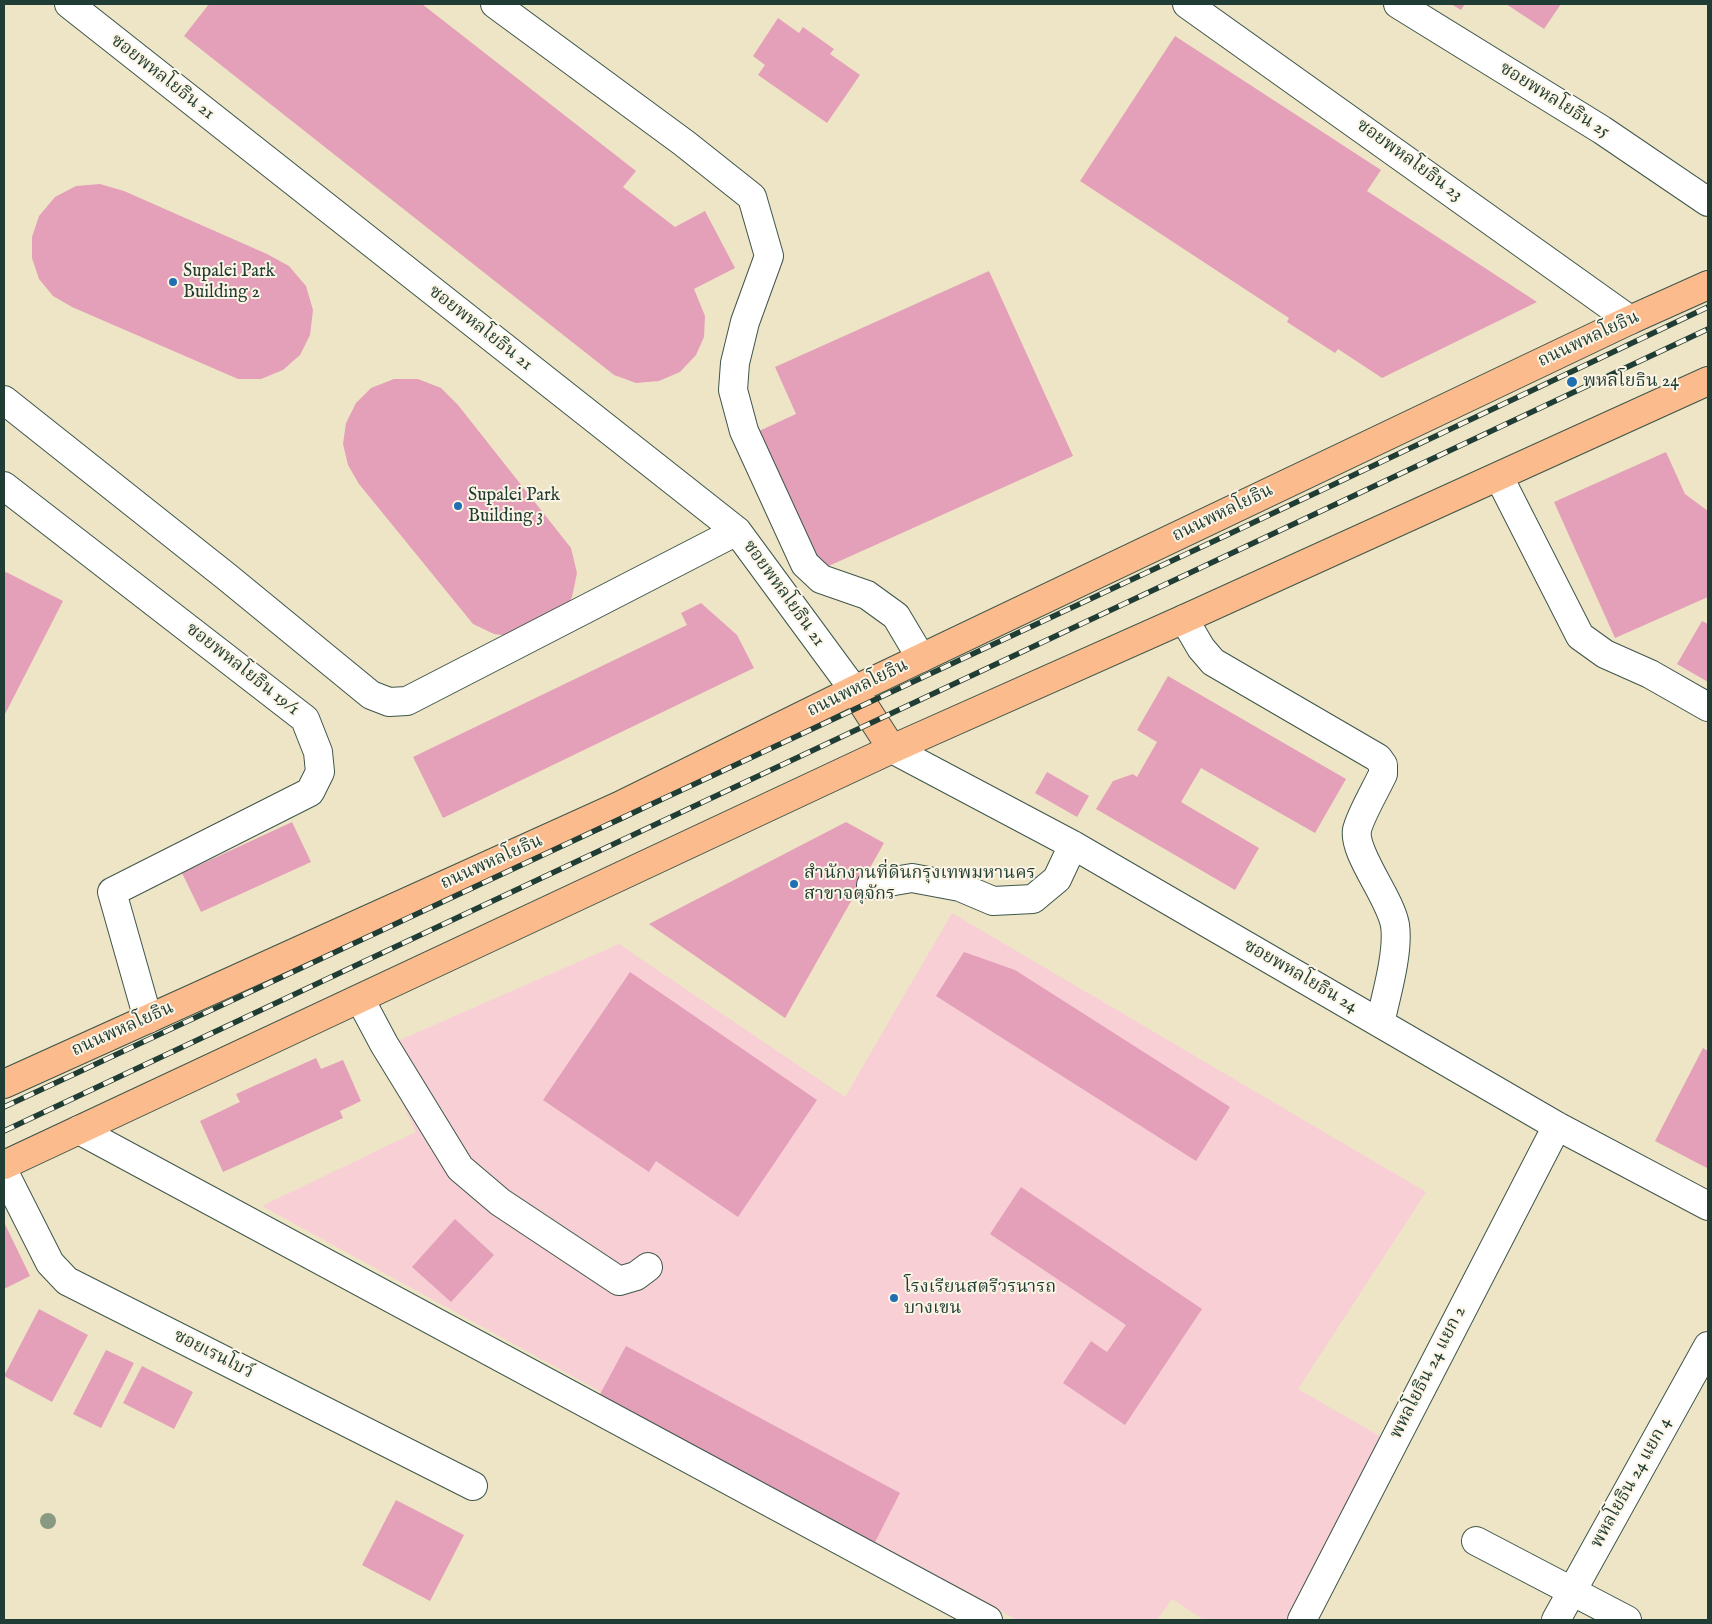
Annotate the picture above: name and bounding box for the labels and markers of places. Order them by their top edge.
place label: Supalei Park Building 2 [183,261,275,304]
marker: Supalei Park Building 2 [167,276,179,288]
place label: พหลโยธิน 24 [1583,371,1679,393]
marker: พหลโยธิน 24 [1565,375,1579,389]
place label: Supalei Park Building 3 [468,485,560,528]
marker: Supalei Park Building 3 [452,500,464,512]
place label: สำนักงานที่ดินกรุงเทพมหานคร สาขาจตุจักร [804,863,1035,906]
marker: สำนักงานที่ดินกรุงเทพมหานคร สาขาจตุจักร [788,878,800,890]
place label: โรงเรียนสตรีวรนารถ บางเขน [904,1277,1056,1320]
marker: โรงเรียนสตรีวรนารถ บางเขน [888,1292,900,1304]

